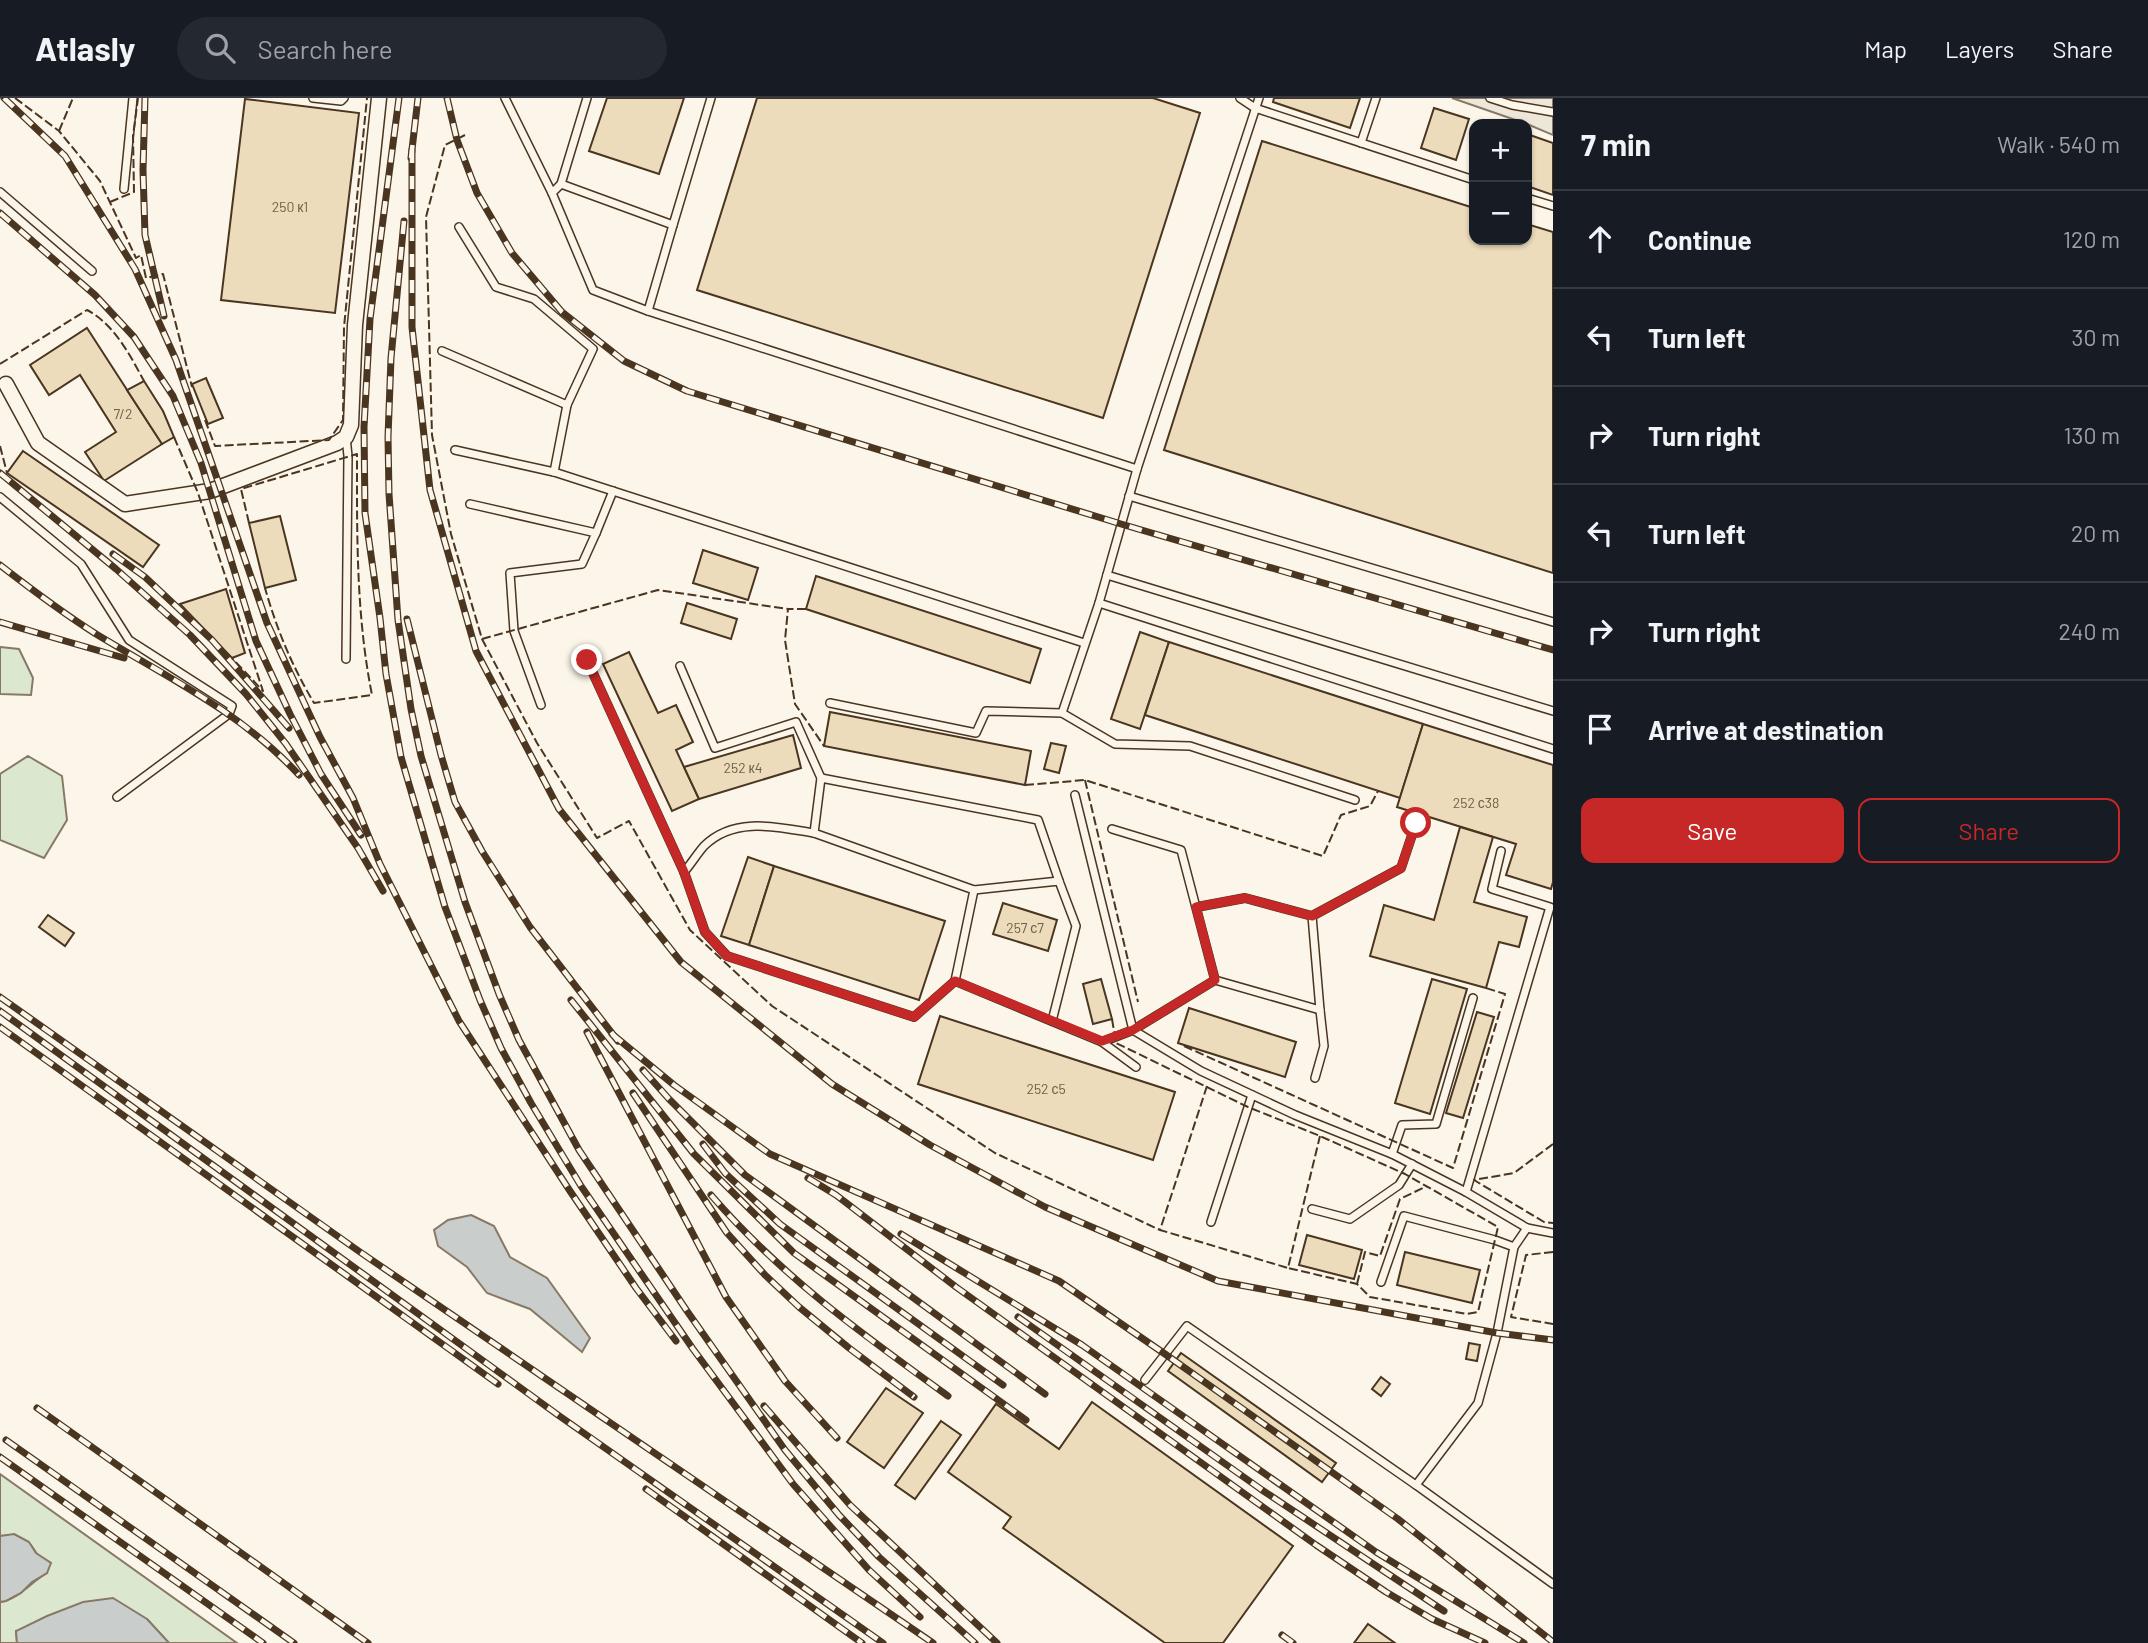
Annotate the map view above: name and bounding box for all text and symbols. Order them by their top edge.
search box [177,17,667,80]
text: Atlasly [35,28,135,68]
icon: search [201,29,239,67]
text: Search here [257,33,393,64]
text: Map [1864,34,1907,63]
text: Layers [1945,34,2014,63]
text: Share [2052,34,2113,63]
map controls [1469,119,1532,245]
button: + [1469,119,1532,182]
text: 7 min [1581,126,1651,162]
text: Walk · 540 m [1997,130,2120,158]
button: − [1469,182,1532,245]
house number: 250 к1 [272,198,308,215]
icon: ahead [1581,220,1619,258]
text: Continue [1648,224,1752,255]
text: 120 m [2063,225,2120,253]
icon: left [1581,318,1619,356]
text: Turn left [1648,322,1746,353]
text: 30 m [2072,323,2120,351]
house number: 7/2 [114,405,132,422]
icon: right [1581,416,1619,454]
text: Turn right [1648,420,1761,451]
text: 130 m [2063,421,2120,449]
icon: left [1581,514,1619,552]
text: Turn left [1648,518,1746,549]
text: 20 m [2071,519,2120,547]
icon: right [1581,612,1619,650]
text: Turn right [1648,616,1761,647]
text: 240 m [2058,617,2120,645]
route end [571,644,602,675]
icon: arrive [1581,710,1619,748]
text: Arrive at destination [1648,714,1884,745]
house number: 252 к4 [724,759,762,776]
house number: 252 с38 [1453,794,1499,811]
button: Save [1581,798,1844,863]
button: Share [1858,798,2120,863]
route start [1400,807,1431,838]
house number: 257 с7 [1006,919,1044,936]
house number: 252 с5 [1026,1080,1066,1097]

